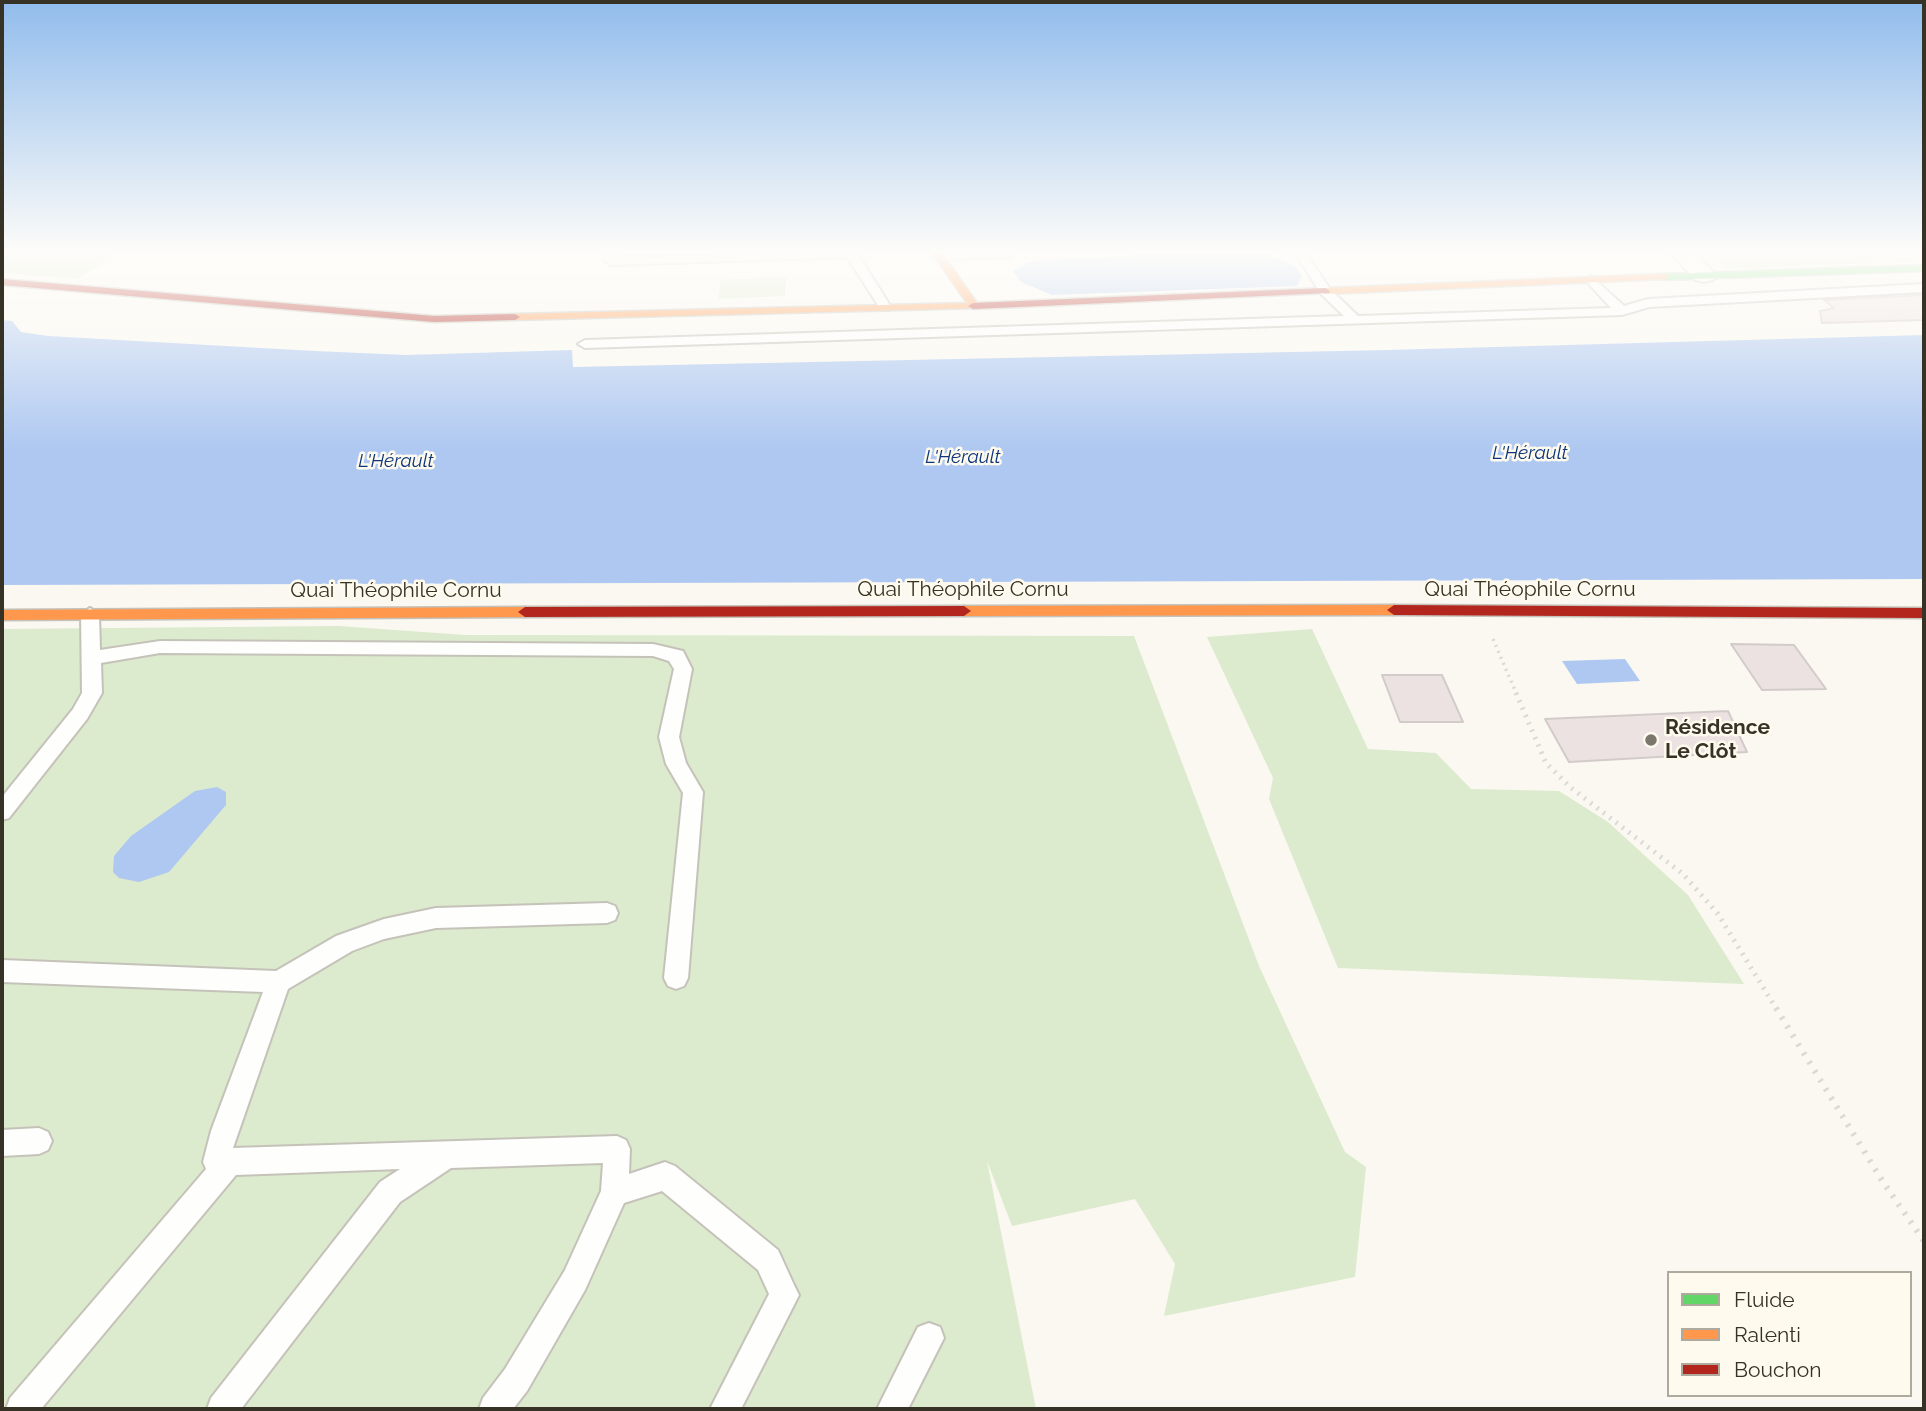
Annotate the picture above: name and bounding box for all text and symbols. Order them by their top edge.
water label: L'Hérault [1492,442,1568,464]
water label: L'Hérault [925,446,1001,468]
water label: L'Hérault [358,450,434,472]
street label: Quai Théophile Cornu [857,577,1069,603]
street label: Quai Théophile Cornu [1424,577,1636,603]
street label: Quai Théophile Cornu [290,578,502,604]
place label: Résidence Le Clôt [1665,715,1770,765]
marker: Résidence Le Clôt [1643,732,1659,748]
legend [1667,1271,1912,1397]
text: Fluide [1734,1287,1795,1312]
text: Ralenti [1734,1322,1801,1347]
text: Bouchon [1734,1357,1821,1382]

